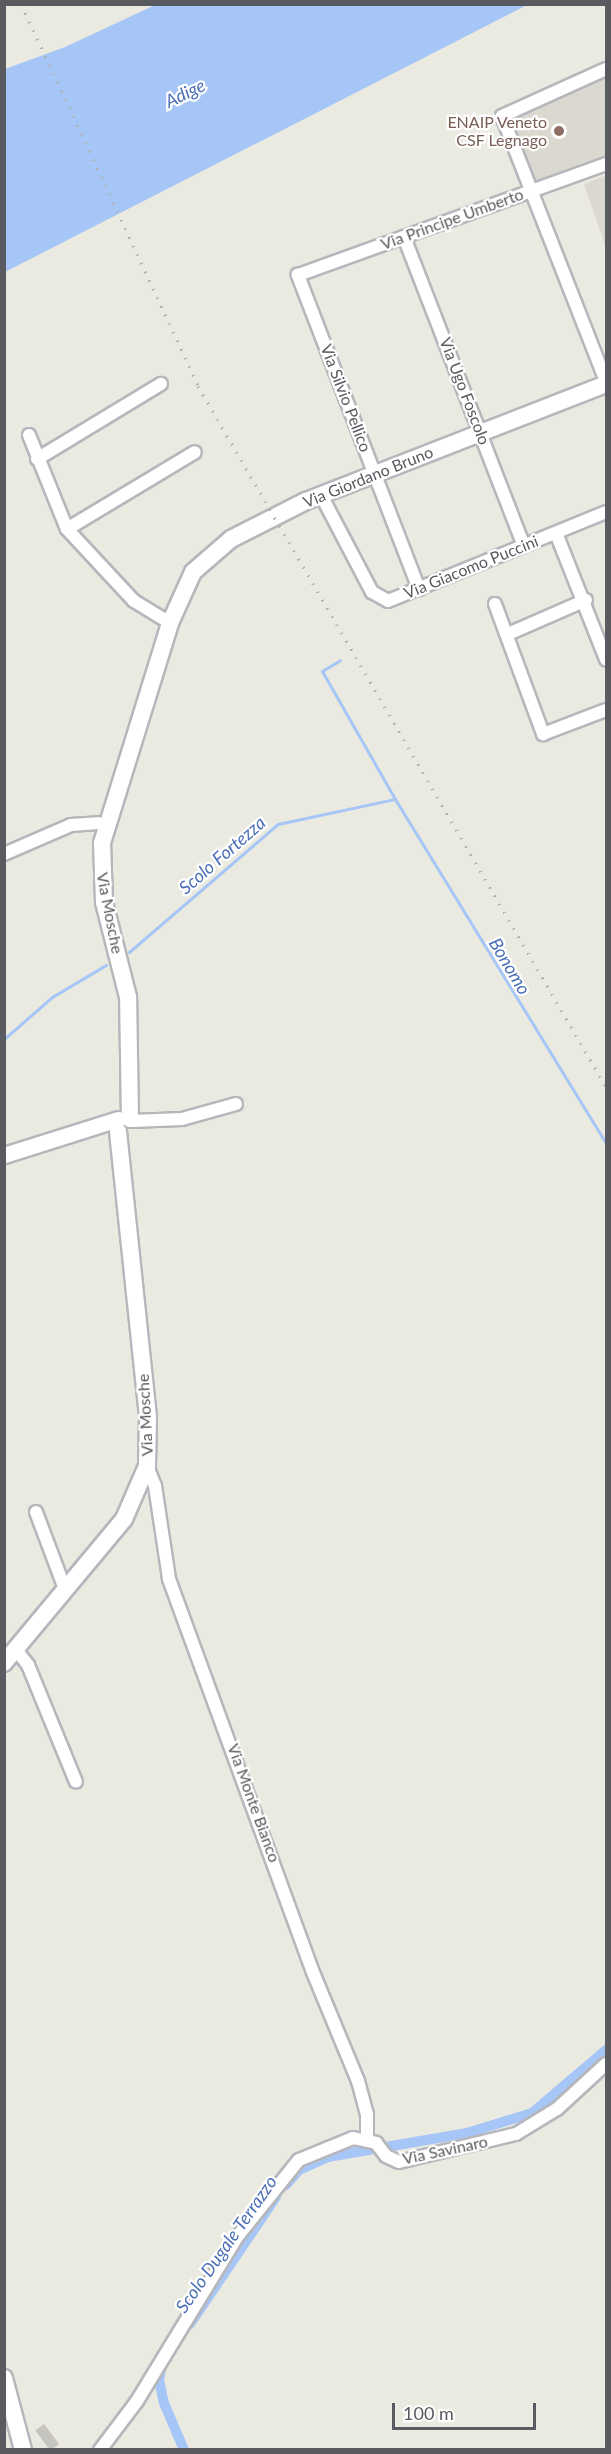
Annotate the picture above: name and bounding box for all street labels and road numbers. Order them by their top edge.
street label: Via Principe Umberto [378,184,526,254]
street label: Via Ugo Foscolo [436,335,494,447]
street label: Via Silvio Pellico [317,341,375,455]
street label: Via Giordano Bruno [300,442,436,512]
street label: Via Giacomo Puccini [401,531,541,603]
street label: Via Mosche [93,871,127,955]
street label: Via Mosche [133,1373,157,1457]
street label: Via Monte Bianco [224,1741,284,1865]
street label: Via Savinaro [401,2132,489,2168]

